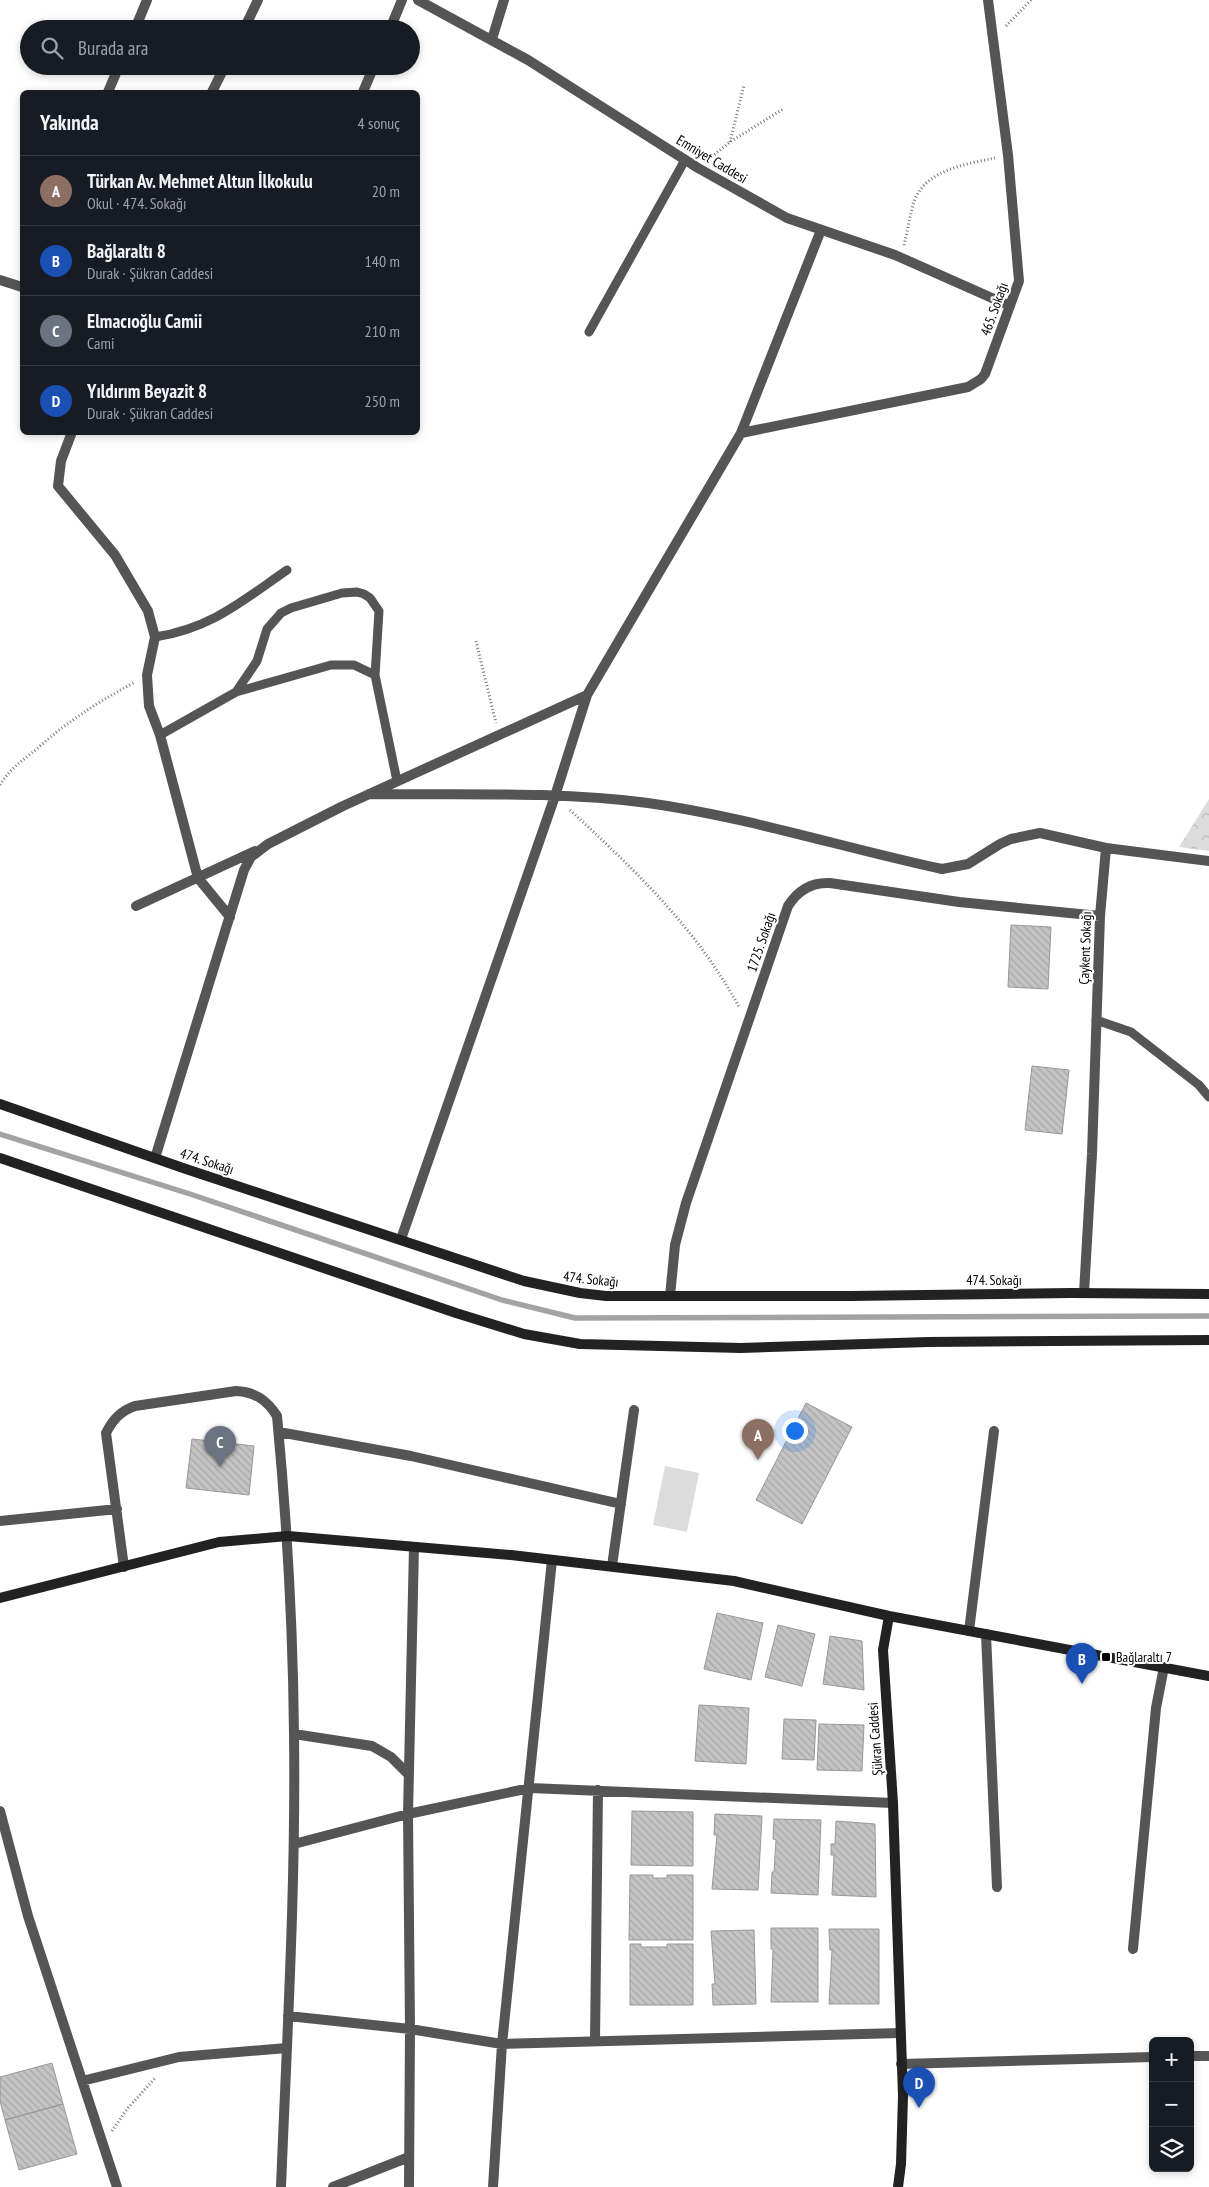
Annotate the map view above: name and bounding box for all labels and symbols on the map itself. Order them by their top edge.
street label: Emniyet Caddesi [673,131,751,187]
street label: 465. Sokağı [976,280,1012,338]
street label: 1725. Sokağı [742,910,780,974]
street label: Çaykent Sokağı [1075,911,1095,985]
street label: 474. Sokağı [178,1144,236,1178]
street label: 474. Sokağı [562,1267,620,1291]
street label: 474. Sokağı [966,1271,1022,1289]
your location [782,1418,808,1444]
pin: A [742,1419,774,1460]
pin: C [204,1426,236,1467]
pin: B [1066,1643,1098,1684]
place label: Bağlaraltı 7 [1116,1648,1172,1666]
marker: Bağlaraltı 7 [1100,1651,1112,1663]
street label: Şükran Caddesi [863,1702,887,1776]
pin: D [903,2067,935,2108]

